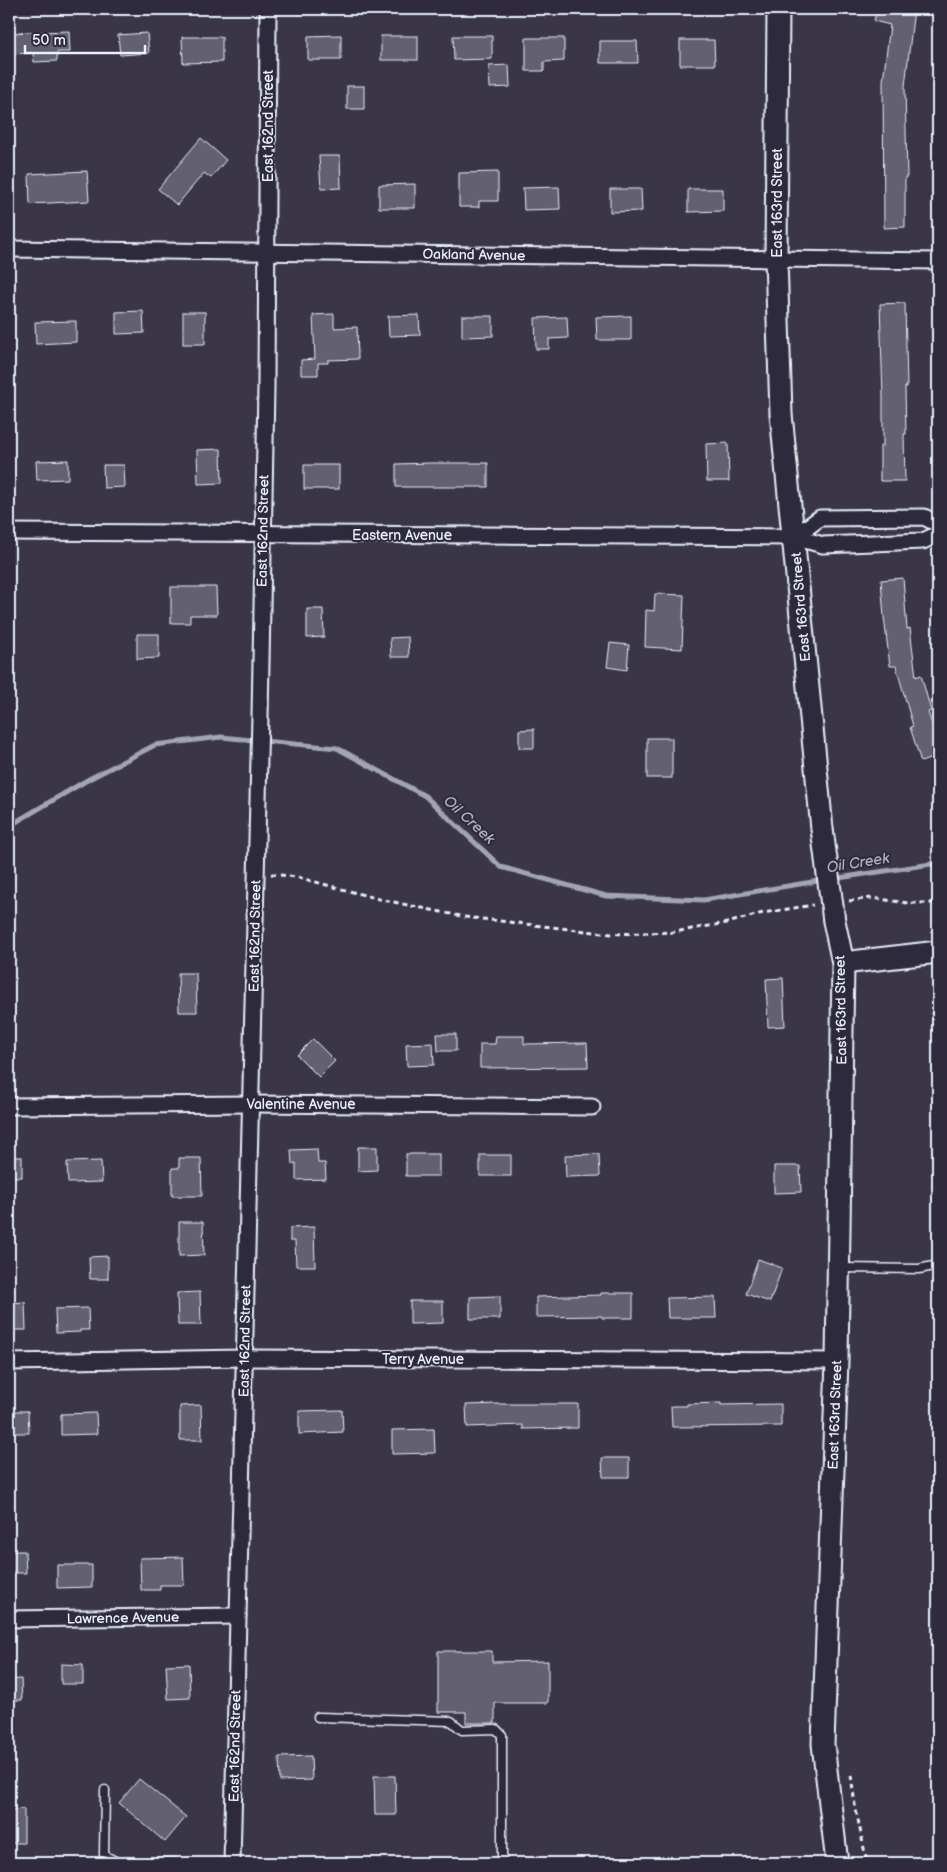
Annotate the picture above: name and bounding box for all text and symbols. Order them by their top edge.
scale bar [25,22,145,54]
text: 50 m [32,31,66,50]
street label: East 162nd Street [260,69,277,182]
street label: East 163rd Street [769,148,786,258]
street label: Oakland Avenue [422,246,526,264]
street label: East 162nd Street [254,474,272,587]
street label: Eastern Avenue [352,527,452,544]
street label: East 163rd Street [788,551,814,662]
water label: Oil Creek [439,791,499,849]
water label: Oil Creek [825,849,891,877]
street label: East 162nd Street [246,879,264,992]
street label: East 163rd Street [832,954,850,1065]
street label: Valentine Avenue [246,1096,356,1113]
street label: East 162nd Street [236,1284,254,1397]
street label: Terry Avenue [382,1351,464,1368]
street label: East 163rd Street [825,1359,845,1470]
street label: Lawrence Avenue [67,1609,179,1627]
street label: East 162nd Street [226,1689,244,1802]

